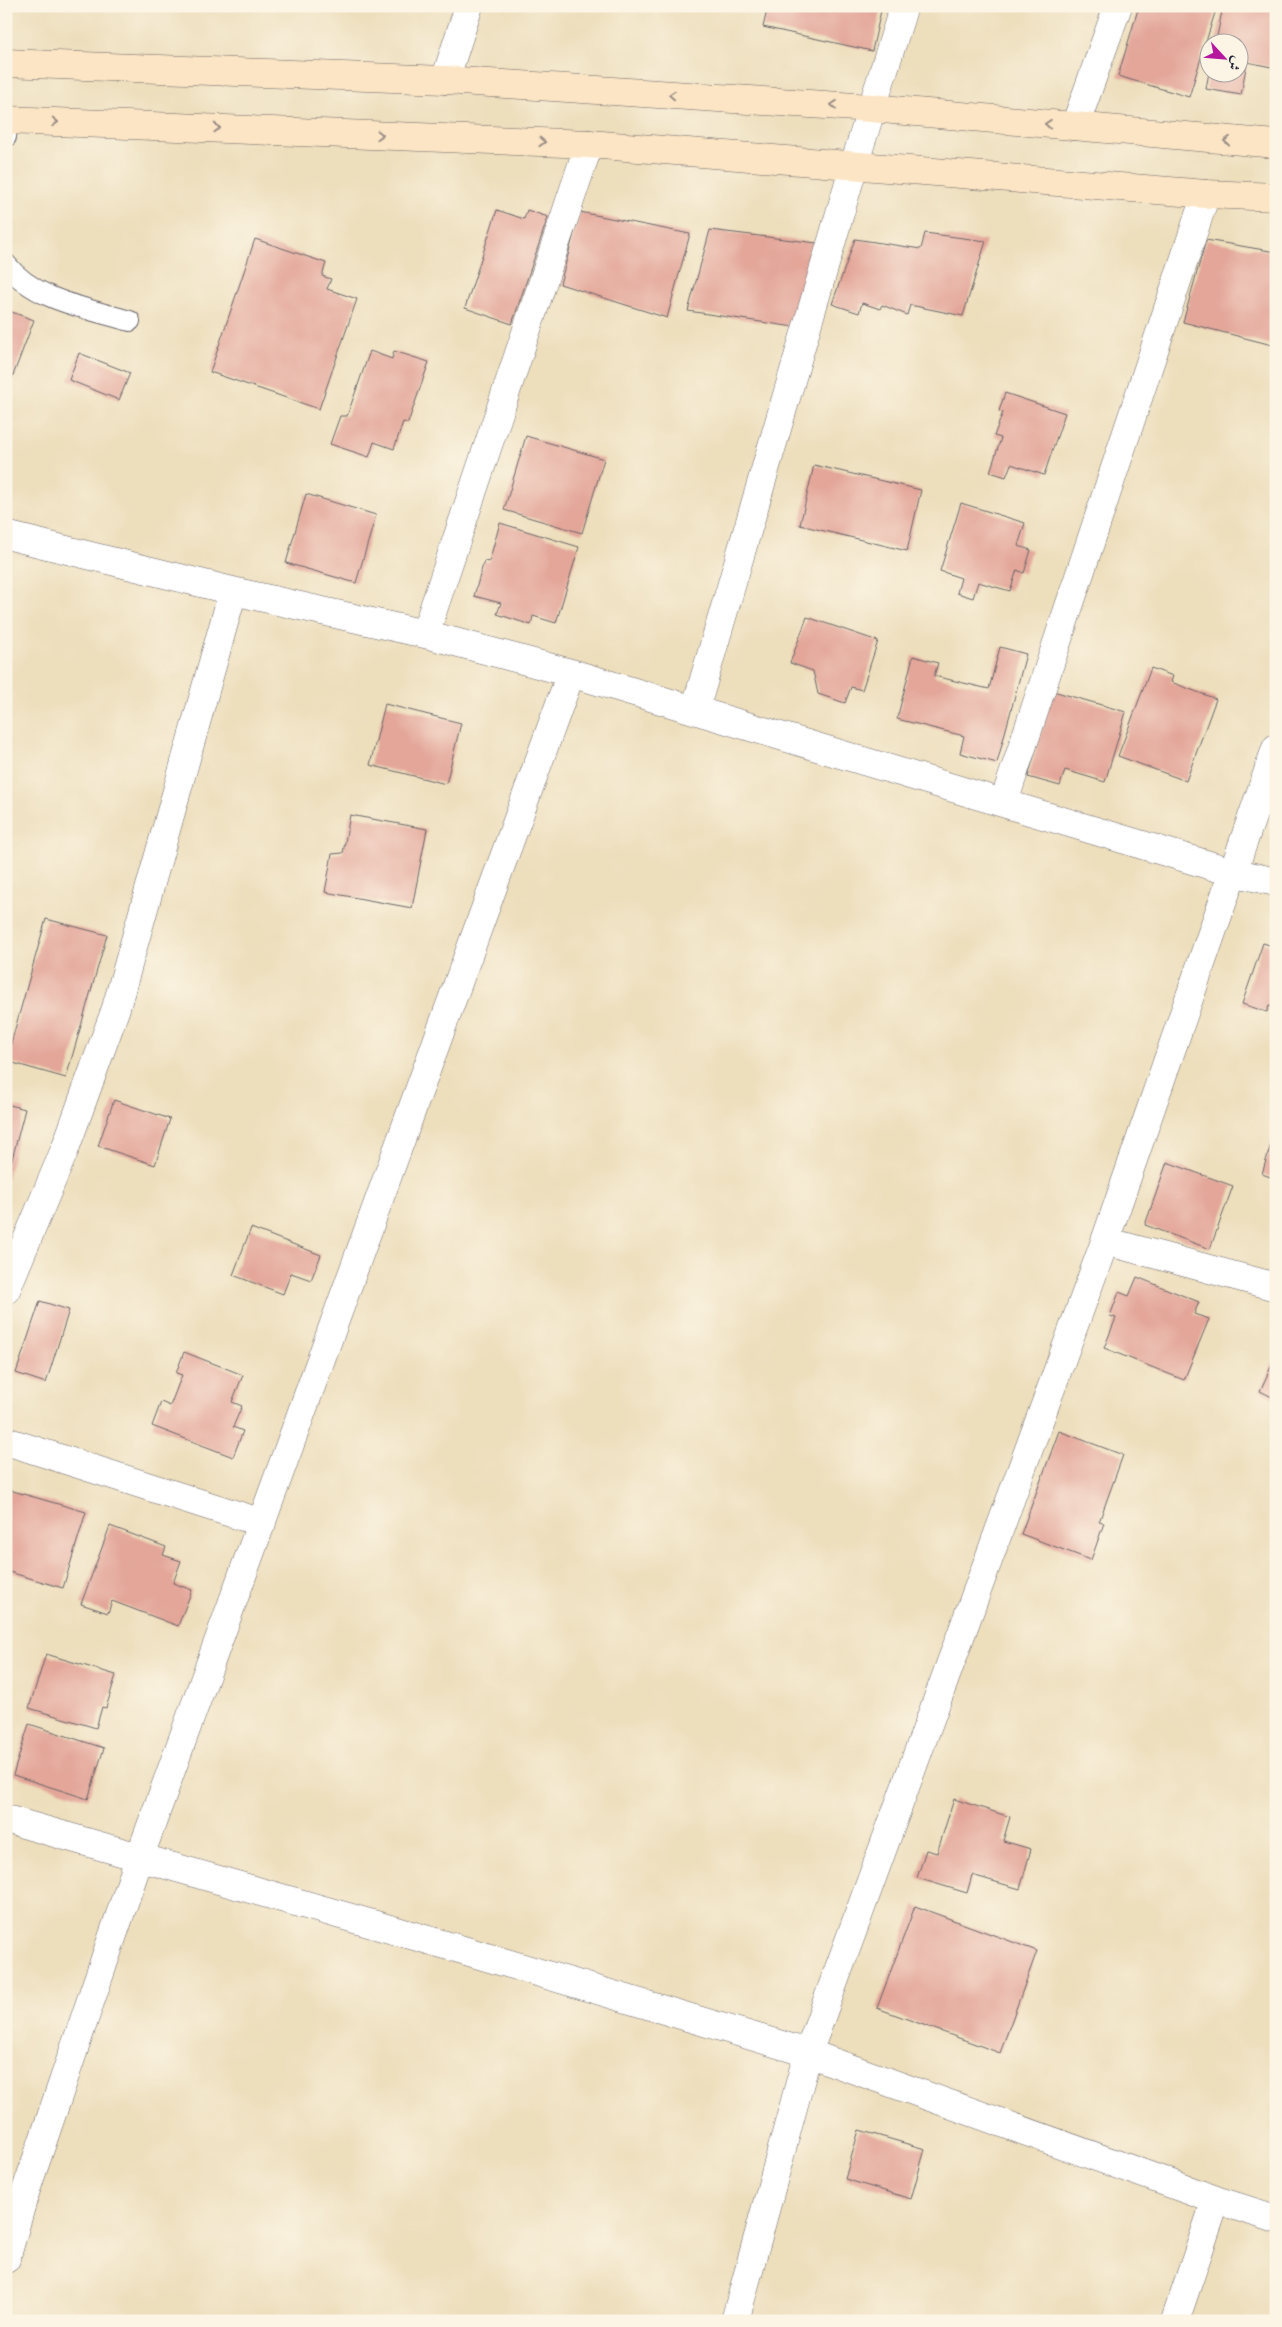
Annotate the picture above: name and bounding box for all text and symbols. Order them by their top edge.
north arrow [1200,32,1250,82]
text: ش [1225,54,1246,74]
one-way arrow [667,89,675,100]
one-way arrow [829,100,837,111]
one-way arrow [51,116,59,127]
one-way arrow [1044,119,1052,130]
one-way arrow [214,123,222,134]
one-way arrow [376,130,384,140]
one-way arrow [538,136,546,147]
one-way arrow [1223,136,1231,147]

